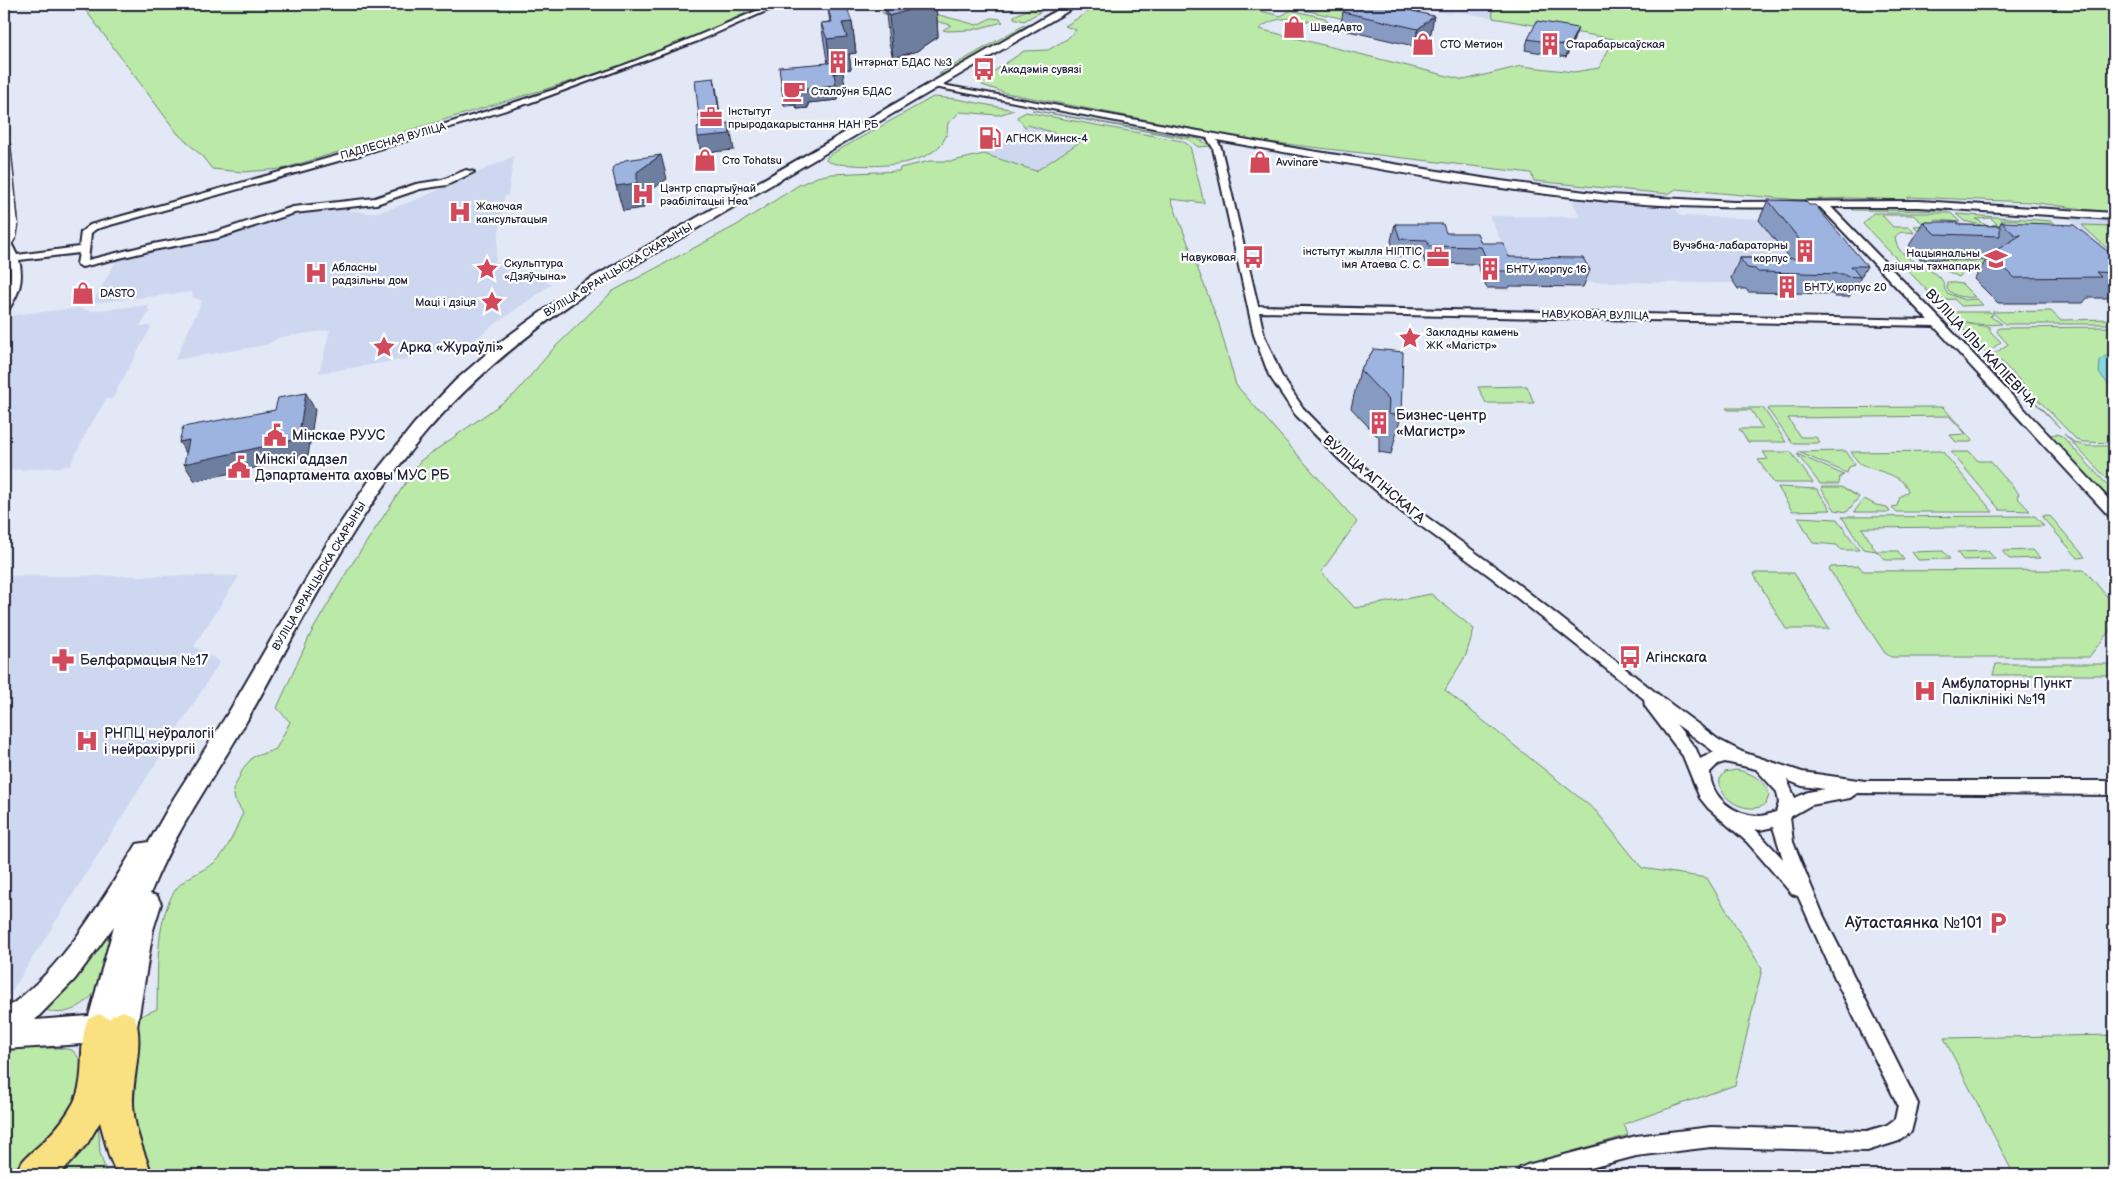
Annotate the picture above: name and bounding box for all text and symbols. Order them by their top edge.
shop icon: ШведАвто [1281,14,1307,40]
place label: ШведАвто [1310,21,1363,34]
shop icon: СТО Метион [1410,31,1436,57]
building icon: Старабарысаўская [1537,31,1563,57]
place label: СТО Метион [1440,38,1503,51]
place label: Старабарысаўская [1566,38,1665,51]
building icon: Інтэрнат БДАС №3 [825,49,851,75]
place label: Інтэрнат БДАС №3 [854,56,952,69]
bus stop icon: Акадэмія сувязі [971,56,997,82]
place label: Акадэмія сувязі [1000,63,1082,76]
cafe icon: Сталоўня БДАС [781,78,807,104]
place label: Сталоўня БДАС [811,85,892,98]
office icon: Інстытут прыродакарыстання НАН РБ [698,104,724,130]
place label: Інстытут прыродакарыстання НАН РБ [728,105,879,131]
street label: ПАДЛЕСНАЯ ВУЛІЦА [339,120,448,162]
fuel station icon: АГНСК Минск-4 [977,125,1003,151]
place label: АГНСК Минск-4 [1005,132,1088,145]
shop icon: Сто Tohatsu [692,147,718,173]
shop icon: Avvinare [1247,149,1273,175]
place label: Сто Tohatsu [722,154,782,167]
place label: Avvinare [1276,156,1319,169]
hospital icon: Цэнтр спартыўнай рэабілітацыі Неа [630,181,656,207]
place label: Цэнтр спартыўнай рэабілітацыі Неа [660,182,756,208]
hospital icon: Жаночая кансультацыя [447,199,473,225]
place label: Жаночая кансультацыя [476,200,547,226]
street label: ВУЛІЦА ФРАНЦЫСКА СКАРЫНЫ [541,220,695,320]
building icon: Вучэбна-лабараторны корпус [1792,238,1818,264]
place label: Вучэбна-лабараторны корпус [1673,239,1789,265]
bus stop icon: Навуковая [1240,244,1266,270]
office icon: інстытут жылля НІПТІС імя Атаева С. С. [1425,244,1451,270]
place label: інстытут жылля НІПТІС імя Атаева С. С. [1303,245,1423,271]
school or university icon: Нацыянальны дзіцячы тэхнапарк [1983,246,2009,272]
place label: Нацыянальны дзіцячы тэхнапарк [1883,247,1980,273]
place label: Навуковая [1181,251,1236,264]
place icon: Скульптура «Дзяўчына» [474,256,500,282]
building icon: БНТУ корпус 16 [1477,256,1503,282]
place label: Скульптура «Дзяўчына» [504,257,567,283]
hospital icon: Абласны радзільны дом [303,260,329,286]
place label: Абласны радзільны дом [331,261,408,287]
place label: БНТУ корпус 16 [1506,263,1587,276]
building icon: БНТУ корпус 20 [1774,274,1800,300]
shop icon: DASTO [70,280,96,306]
place label: БНТУ корпус 20 [1804,281,1887,294]
street label: ВУЛІЦА ІЛЬІ КАПІЕВІЧА [1922,285,2041,411]
place label: DASTO [100,287,135,300]
place icon: Маці і дзіця [479,289,505,315]
place label: Маці і дзіця [415,296,476,309]
street label: НАВУКОВАЯ ВУЛІЦА [1541,308,1649,322]
place icon: Закладны камень ЖК «Магістр» [1397,325,1423,351]
place label: Закладны камень ЖК «Магістр» [1426,326,1519,352]
place icon: Арка «Жураўлі» [371,334,397,360]
place label: Арка «Жураўлі» [399,339,504,356]
place label: Бизнес-центр «Магистр» [1396,407,1486,440]
building icon: Бизнес-центр «Магистр» [1366,410,1392,436]
public building icon: Мінскае РУУС [262,422,288,448]
place label: Мінскае РУУС [292,427,386,444]
street label: ВУЛІЦА АГІНСКАГА [1320,431,1429,527]
place label: Мінскі аддзел Дэпартамента аховы МУС РБ [255,451,449,484]
public building icon: Мінскі аддзел Дэпартамента аховы МУС РБ [226,454,252,480]
street label: ВУЛІЦА ФРАНЦЫСКА СКАРЫНЫ [269,499,369,653]
bus stop icon: Агінскага [1617,644,1643,670]
pharmacy icon: Белфармацыя №17 [50,647,76,673]
place label: Агінскага [1645,649,1708,666]
place label: Белфармацыя №17 [80,652,208,669]
place label: Амбулаторны Пункт Паліклінікі №19 [1941,675,2073,708]
hospital icon: Амбулаторны Пункт Паліклінікі №19 [1912,678,1938,704]
place label: РНПЦ неўралогіі і нейрахірургіі [104,725,214,758]
hospital icon: РНПЦ неўралогіі і нейрахірургіі [74,728,100,754]
parking icon: Аўтастаянка №101 [1985,910,2011,936]
place label: Аўтастаянка №101 [1844,914,1982,933]

